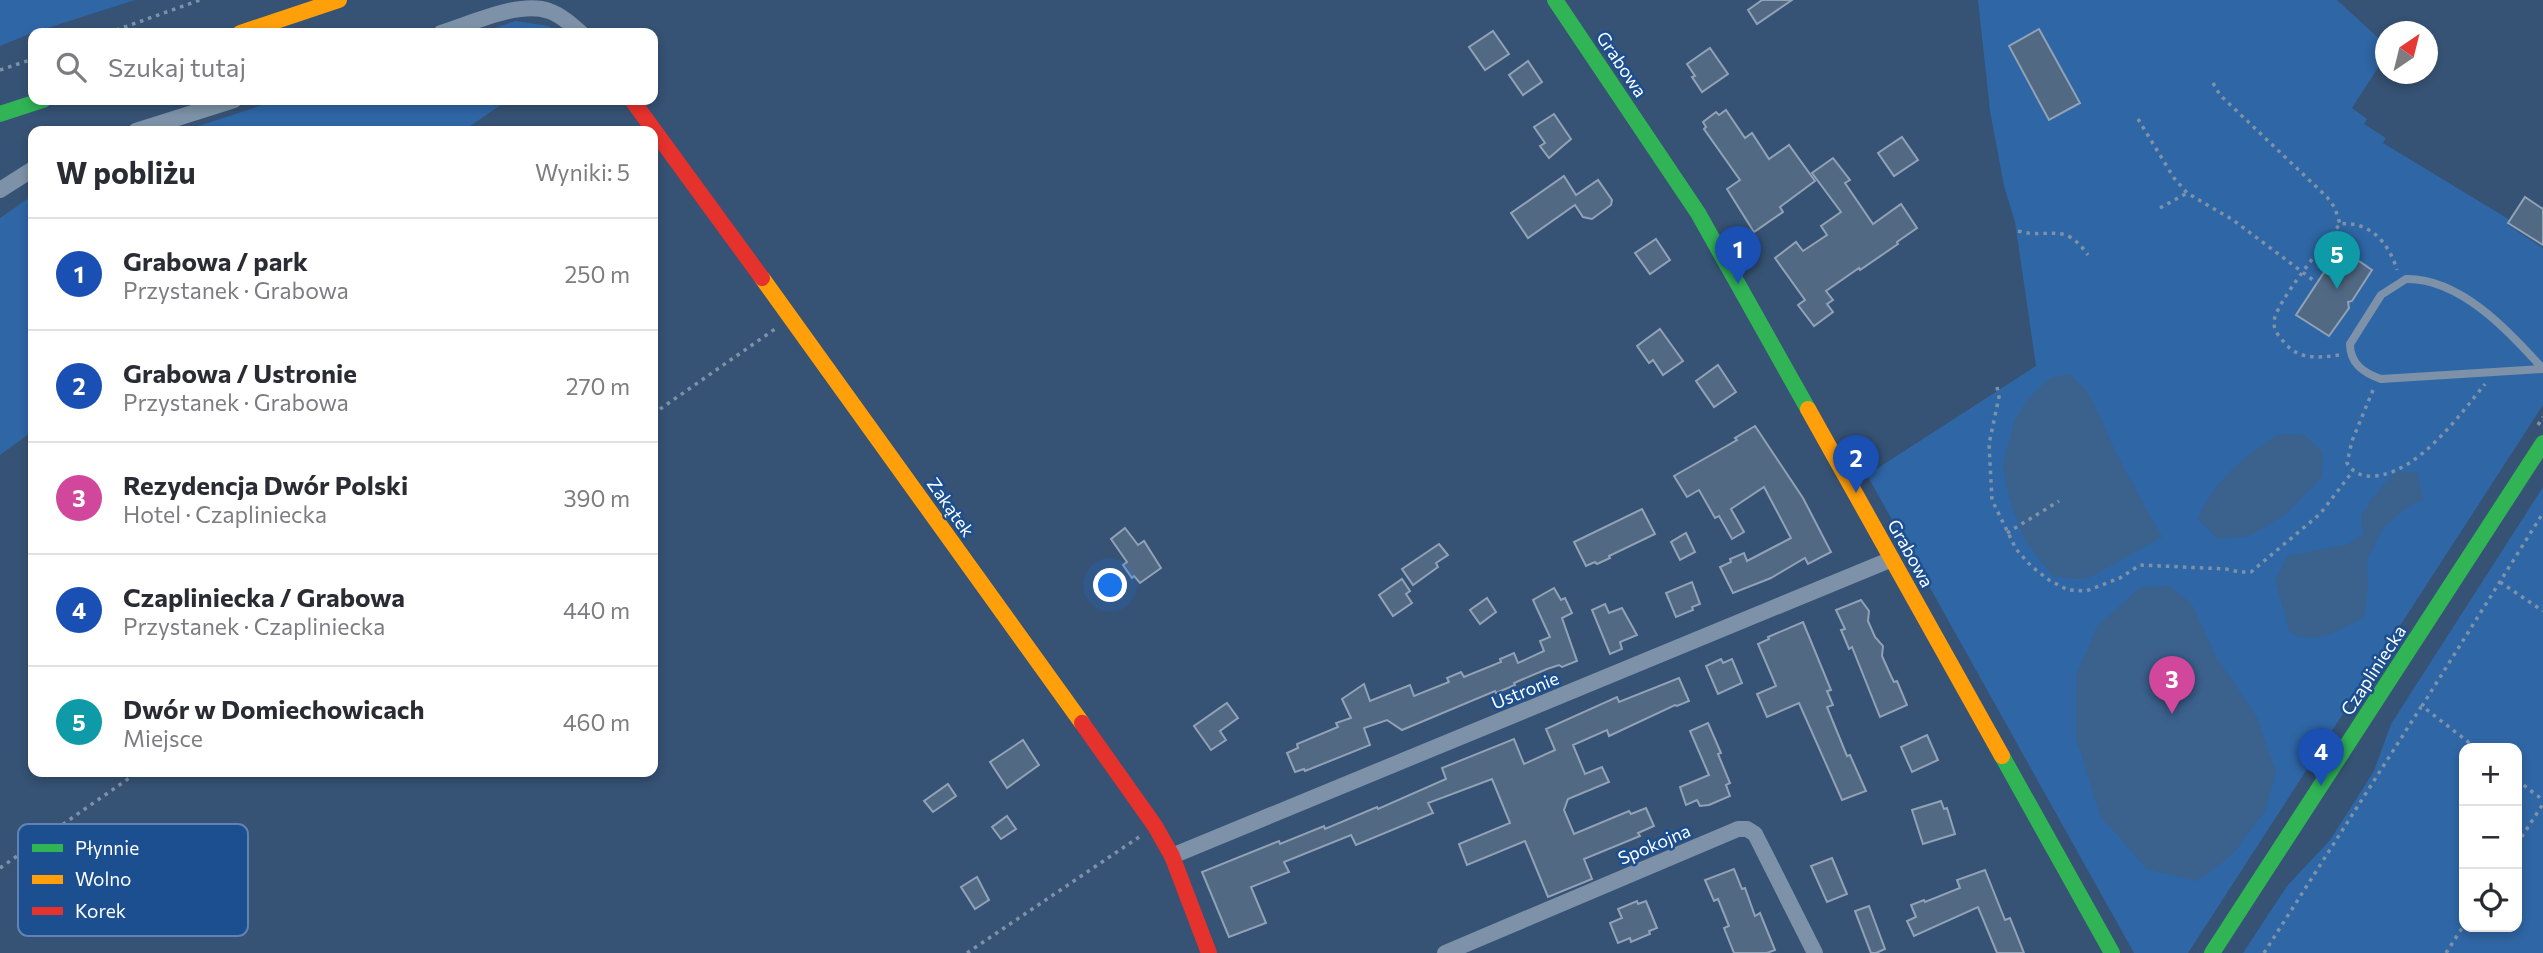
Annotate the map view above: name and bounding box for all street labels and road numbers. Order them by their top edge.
street label: Grabowa [1592,27,1652,101]
street label: Zakątek [923,473,979,541]
street label: Grabowa [1883,515,1939,591]
street label: Czapliniecka [2336,621,2410,719]
street label: Ustronie [1488,667,1562,713]
street label: Spokojna [1615,819,1693,869]

